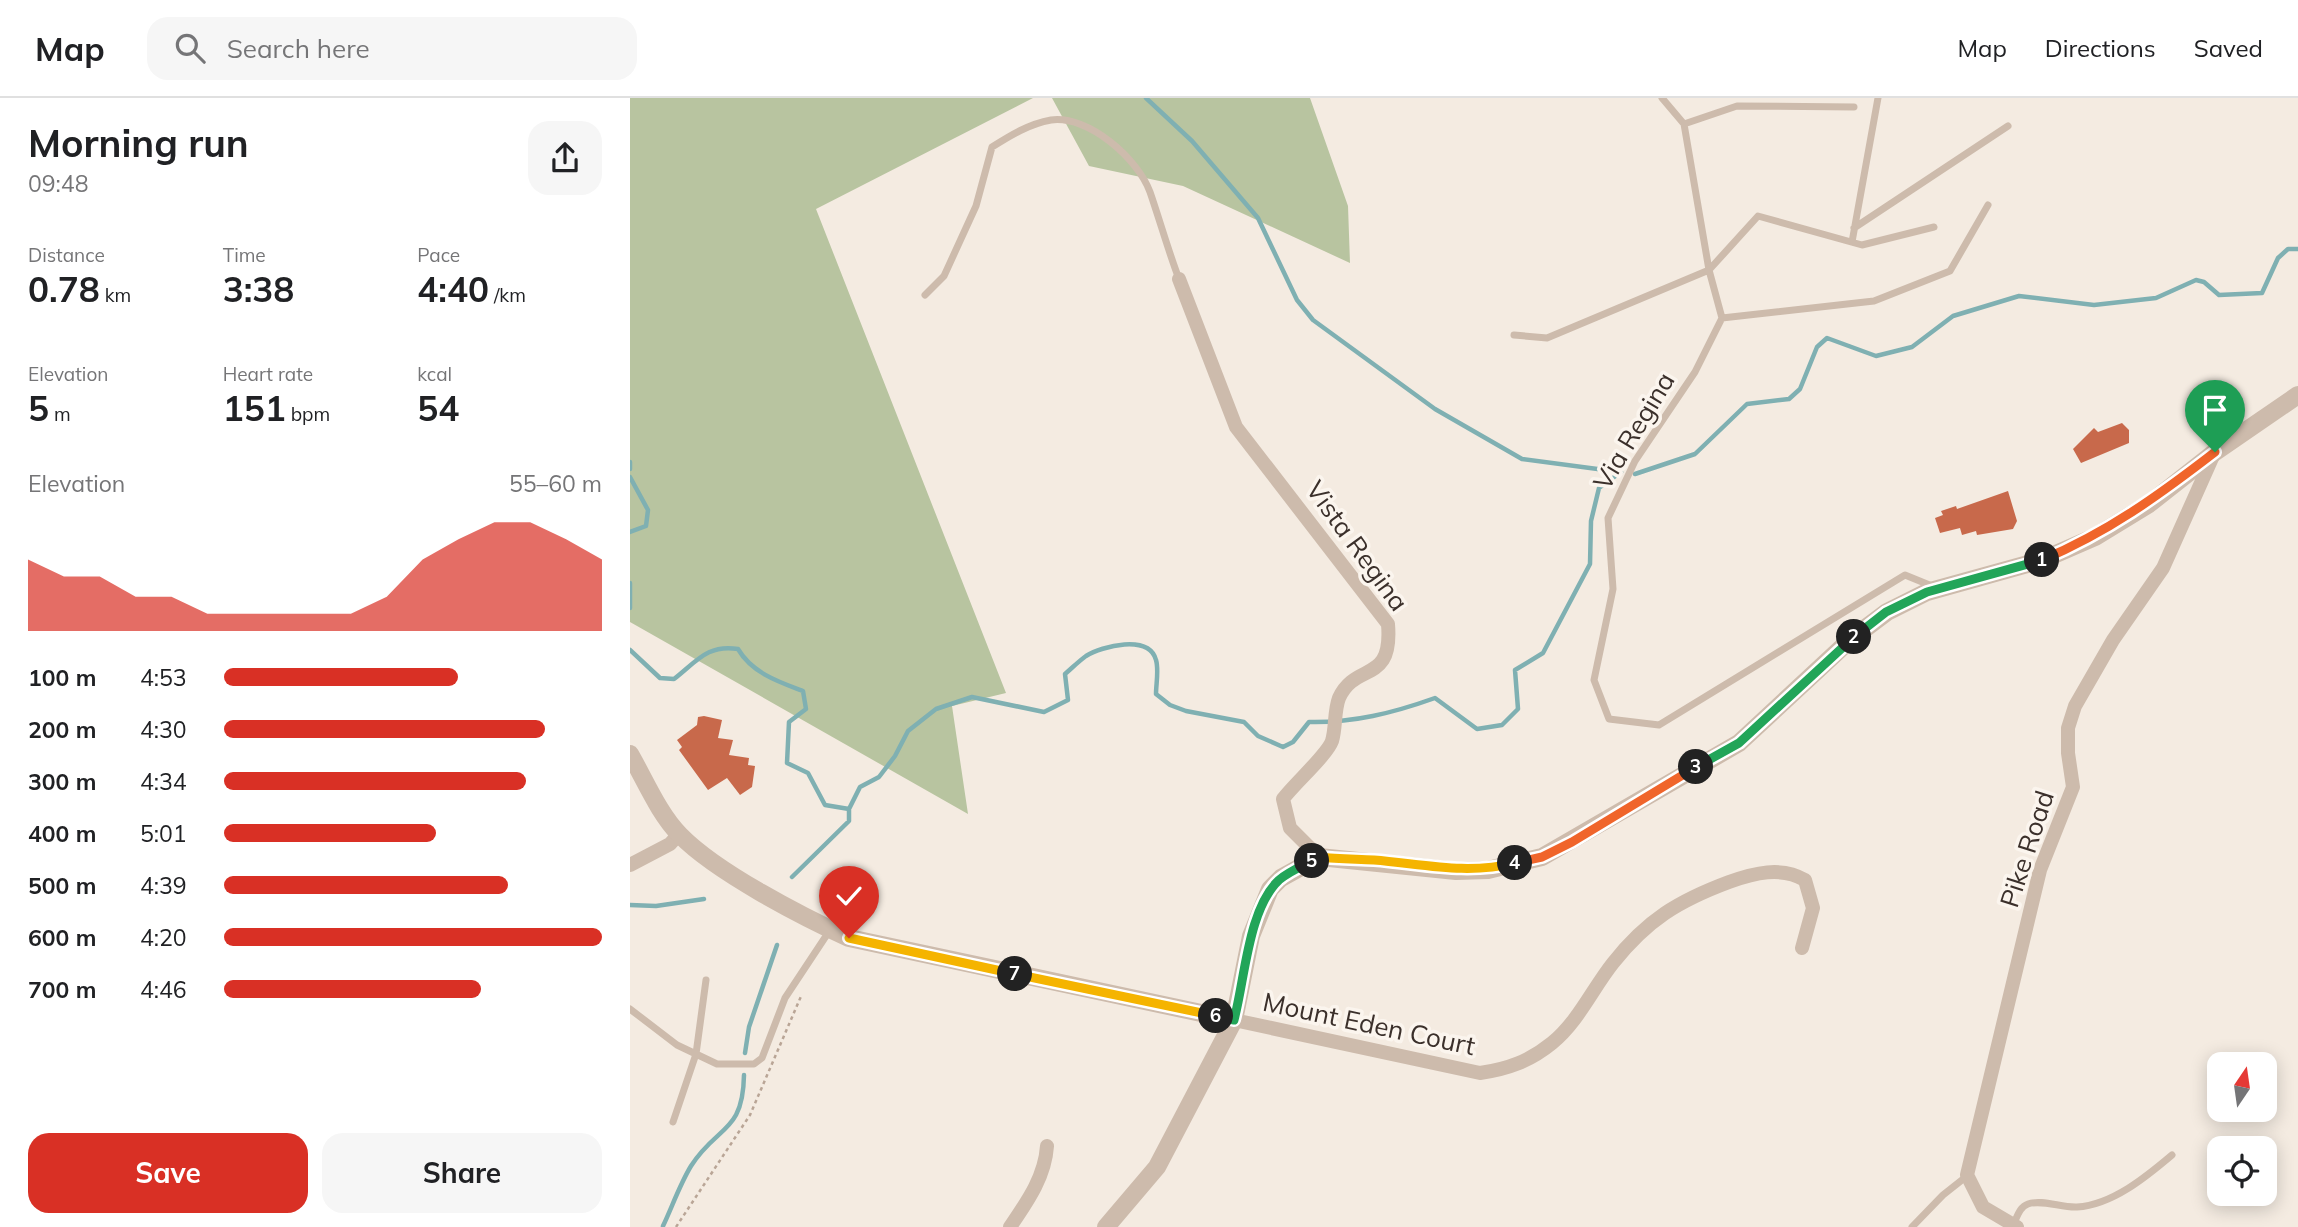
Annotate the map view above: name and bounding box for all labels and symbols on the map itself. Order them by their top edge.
street label: Via Regina [1586,366,1682,495]
pin [2185,380,2245,452]
street label: Vista Regina [1299,474,1416,617]
pin: 1 [2024,542,2060,578]
pin: 2 [1836,620,1872,654]
pin: 3 [1678,750,1714,784]
street label: Pike Road [1992,786,2061,911]
pin: 5 [1294,844,1330,878]
pin: 4 [1498,846,1533,880]
pin [819,866,879,938]
pin: 7 [998,956,1032,992]
street label: Mount Eden Court [1260,985,1478,1062]
pin: 6 [1198,998,1234,1034]
north arrow [2207,1052,2277,1122]

